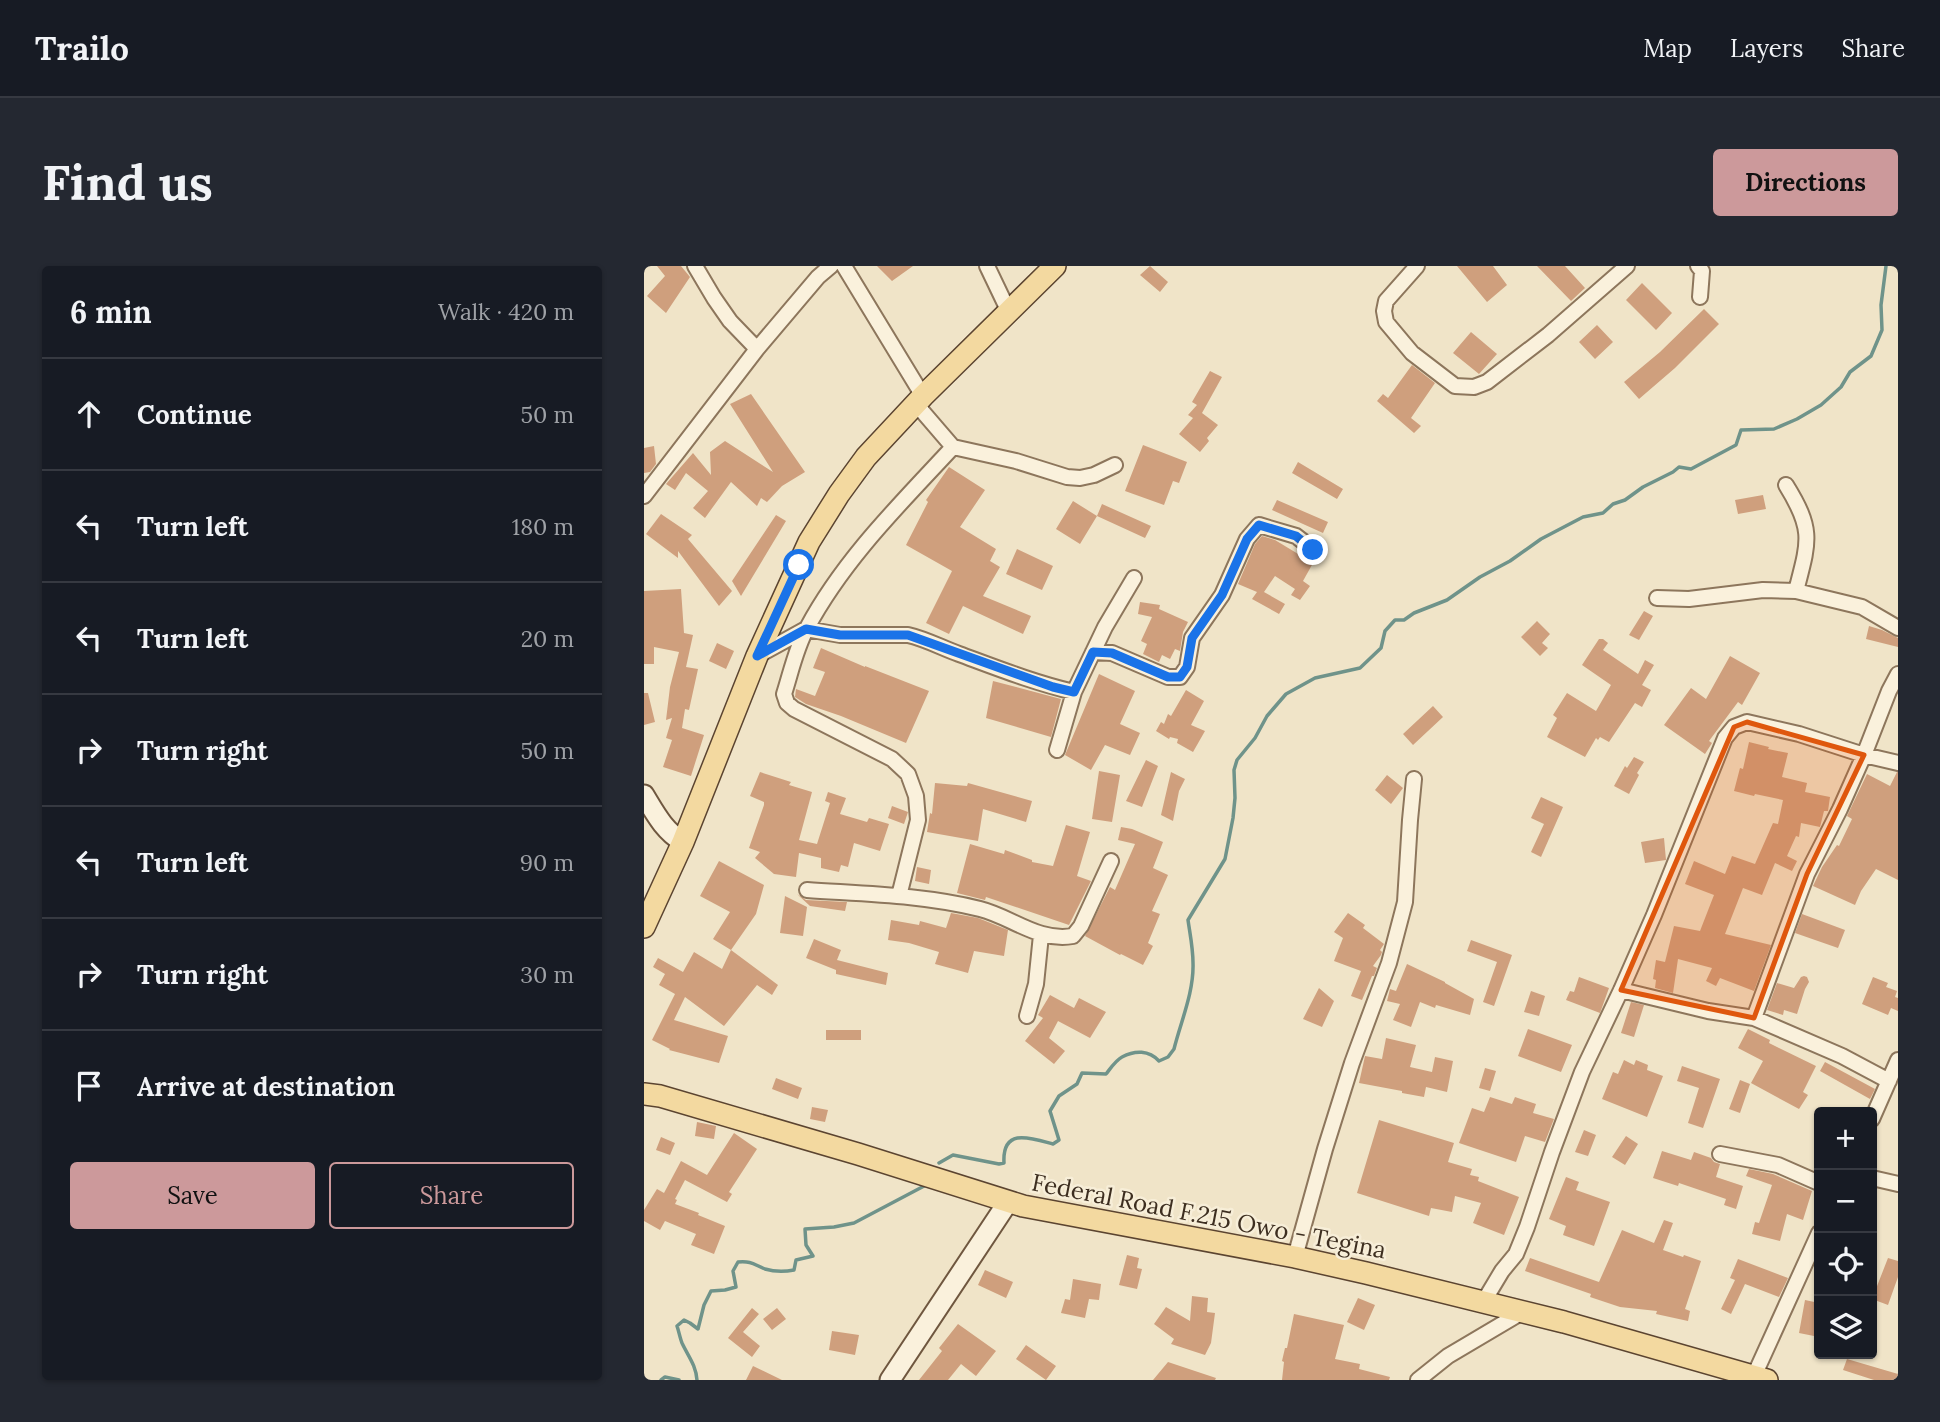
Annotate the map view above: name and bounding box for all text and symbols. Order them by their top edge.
text: Trailo [35,27,129,69]
text: Map [1643,33,1692,64]
text: Layers [1730,33,1803,64]
text: Share [1841,33,1905,64]
button: Directions [1713,149,1898,216]
text: Find us [42,151,213,213]
text: 6 min [70,293,152,331]
text: Walk · 420 m [438,297,574,326]
icon: ahead [70,395,108,433]
text: Continue [137,398,252,431]
text: 50 m [521,400,574,429]
icon: left [70,507,108,545]
text: Turn left [137,510,248,543]
text: 180 m [512,512,574,541]
route end [1297,534,1328,565]
route start [783,549,814,580]
icon: left [70,619,108,657]
text: Turn left [137,622,248,655]
text: 20 m [521,624,574,653]
icon: right [70,731,108,769]
text: Turn right [137,734,268,767]
text: 50 m [521,736,574,765]
icon: left [70,843,108,881]
text: Turn left [137,846,248,879]
text: 90 m [520,848,574,877]
icon: right [70,955,108,993]
text: Turn right [137,958,268,991]
text: 30 m [520,960,574,989]
icon: arrive [70,1067,108,1105]
text: Arrive at destination [137,1070,395,1103]
map controls [1814,1107,1877,1359]
button: + [1814,1107,1877,1170]
button: Save [70,1162,315,1229]
button: Share [329,1162,574,1229]
street label: Federal Road F.215 Owo - Tegina [1029,1166,1389,1266]
button: − [1814,1170,1877,1233]
button: locate [1814,1233,1877,1296]
button: layers [1814,1296,1877,1359]

